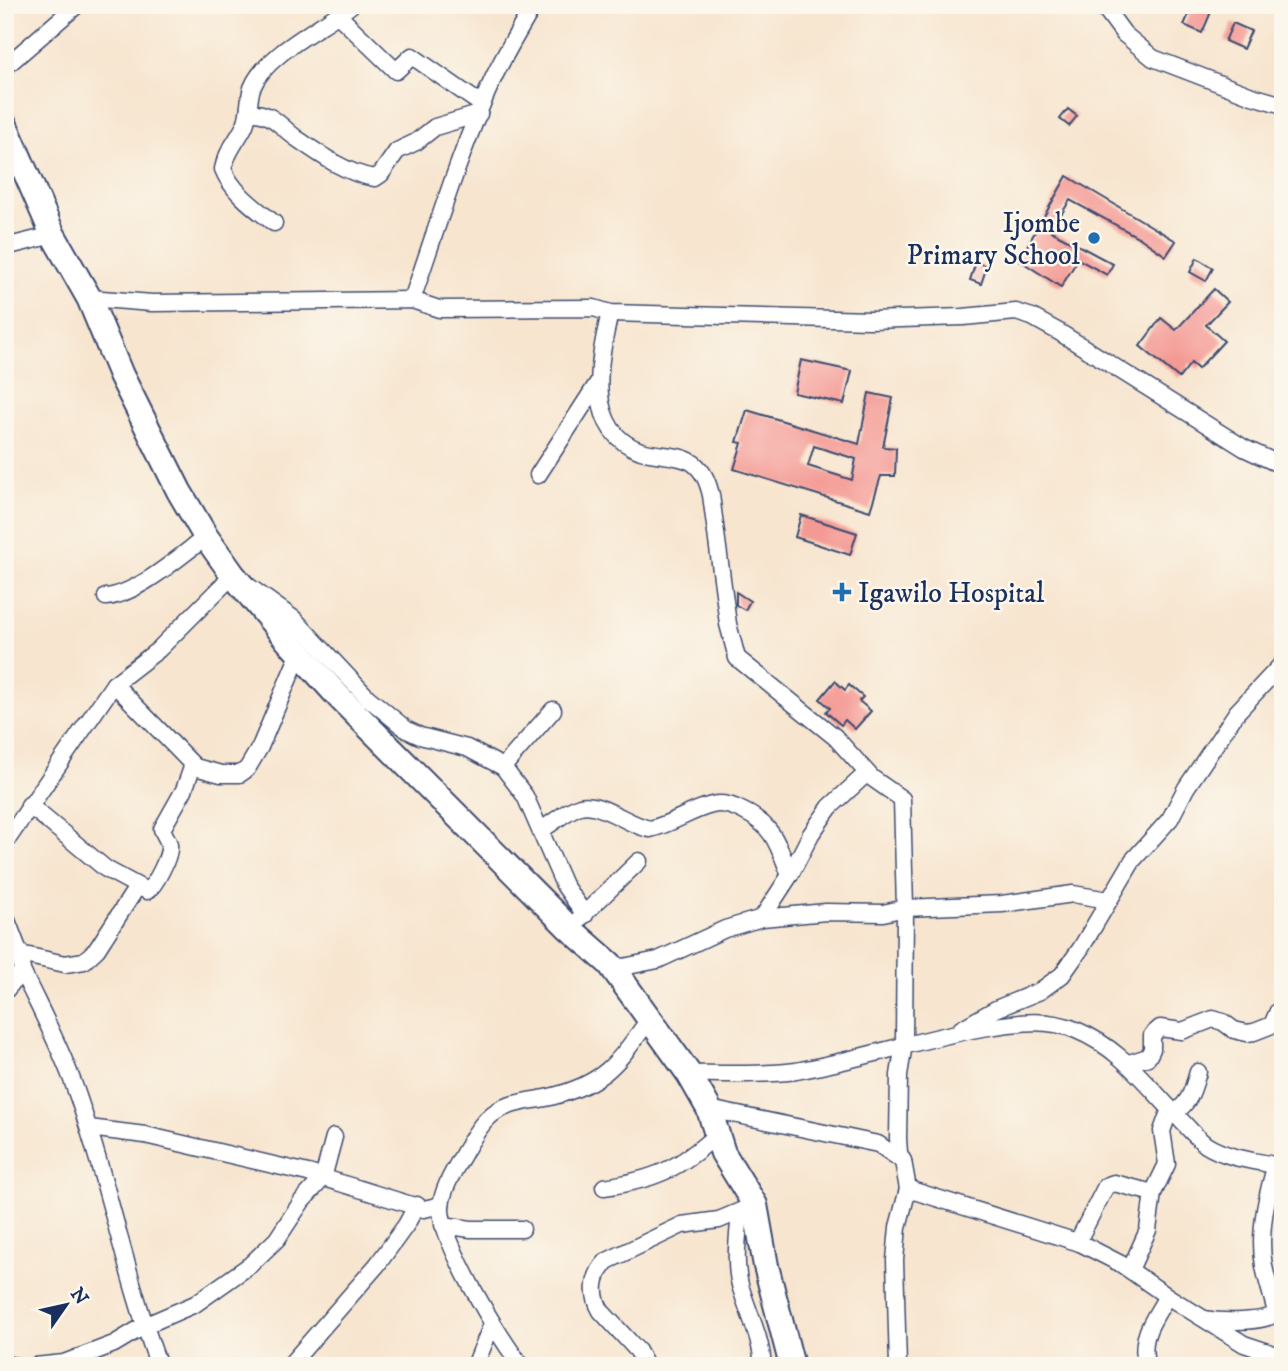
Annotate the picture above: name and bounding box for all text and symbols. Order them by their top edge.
place label: Ijombe Primary School [907,206,1081,273]
marker: Ijombe Primary School [1086,230,1102,246]
place label: Igawilo Hospital [858,576,1045,611]
marker: Igawilo Hospital [832,582,852,602]
north arrow [32,1270,102,1340]
text: N [65,1283,93,1310]

